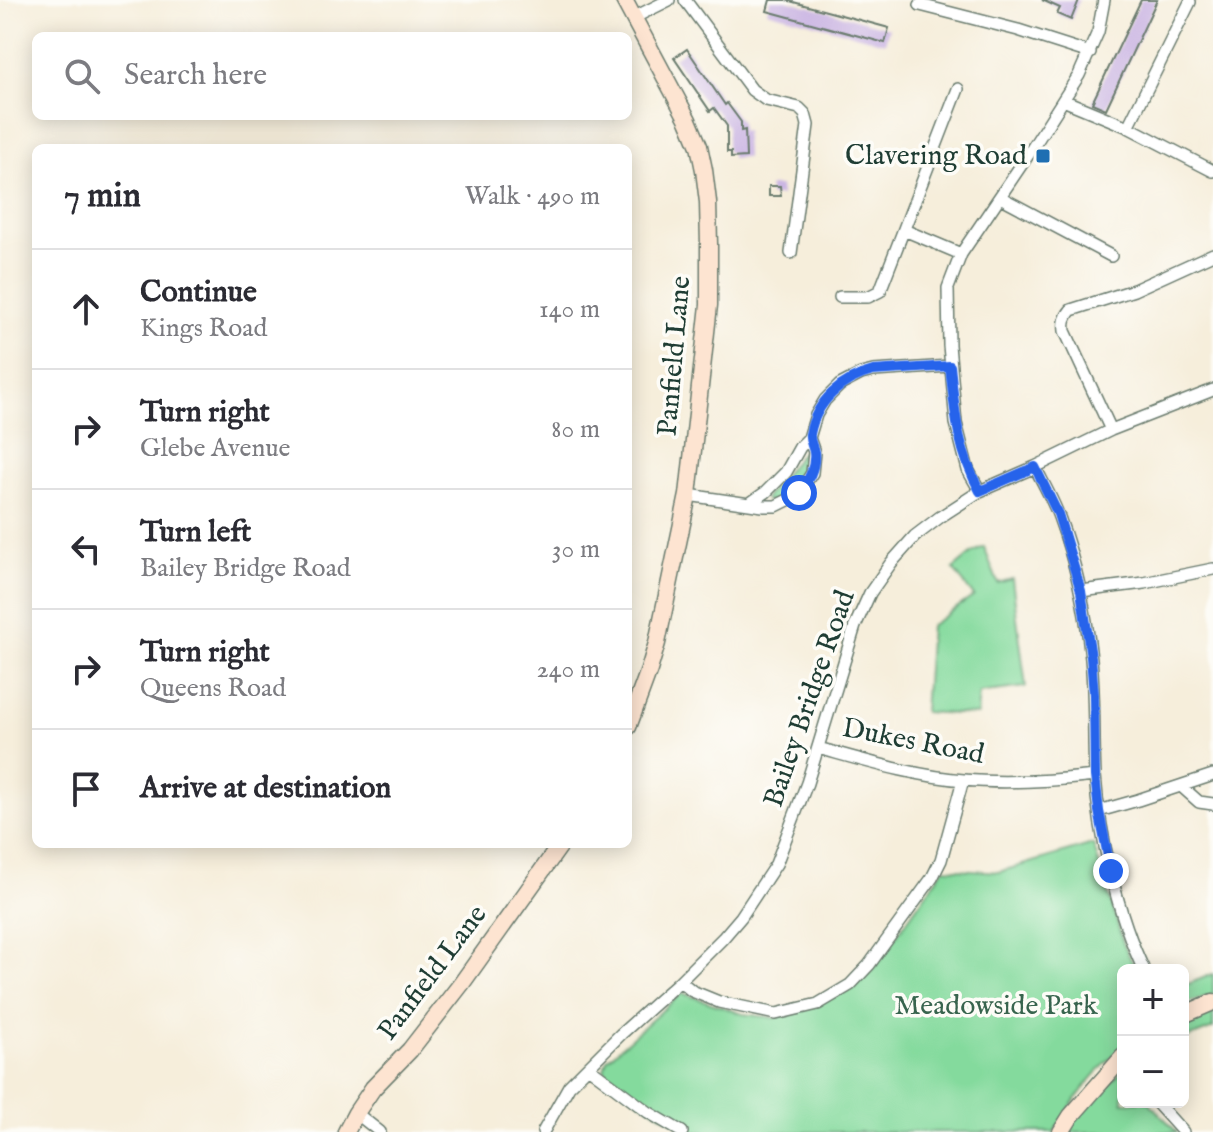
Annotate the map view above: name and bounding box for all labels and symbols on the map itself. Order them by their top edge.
place label: Clavering Road [845,139,1027,174]
marker: Clavering Road [1034,147,1052,165]
street label: Panfield Lane [651,274,699,438]
route start [781,475,817,511]
street label: Bailey Bridge Road [757,586,864,812]
street label: Dukes Road [839,711,987,773]
route end [1093,853,1129,889]
street label: Panfield Lane [371,898,495,1048]
park label: Meadowside Park [894,989,1099,1024]

